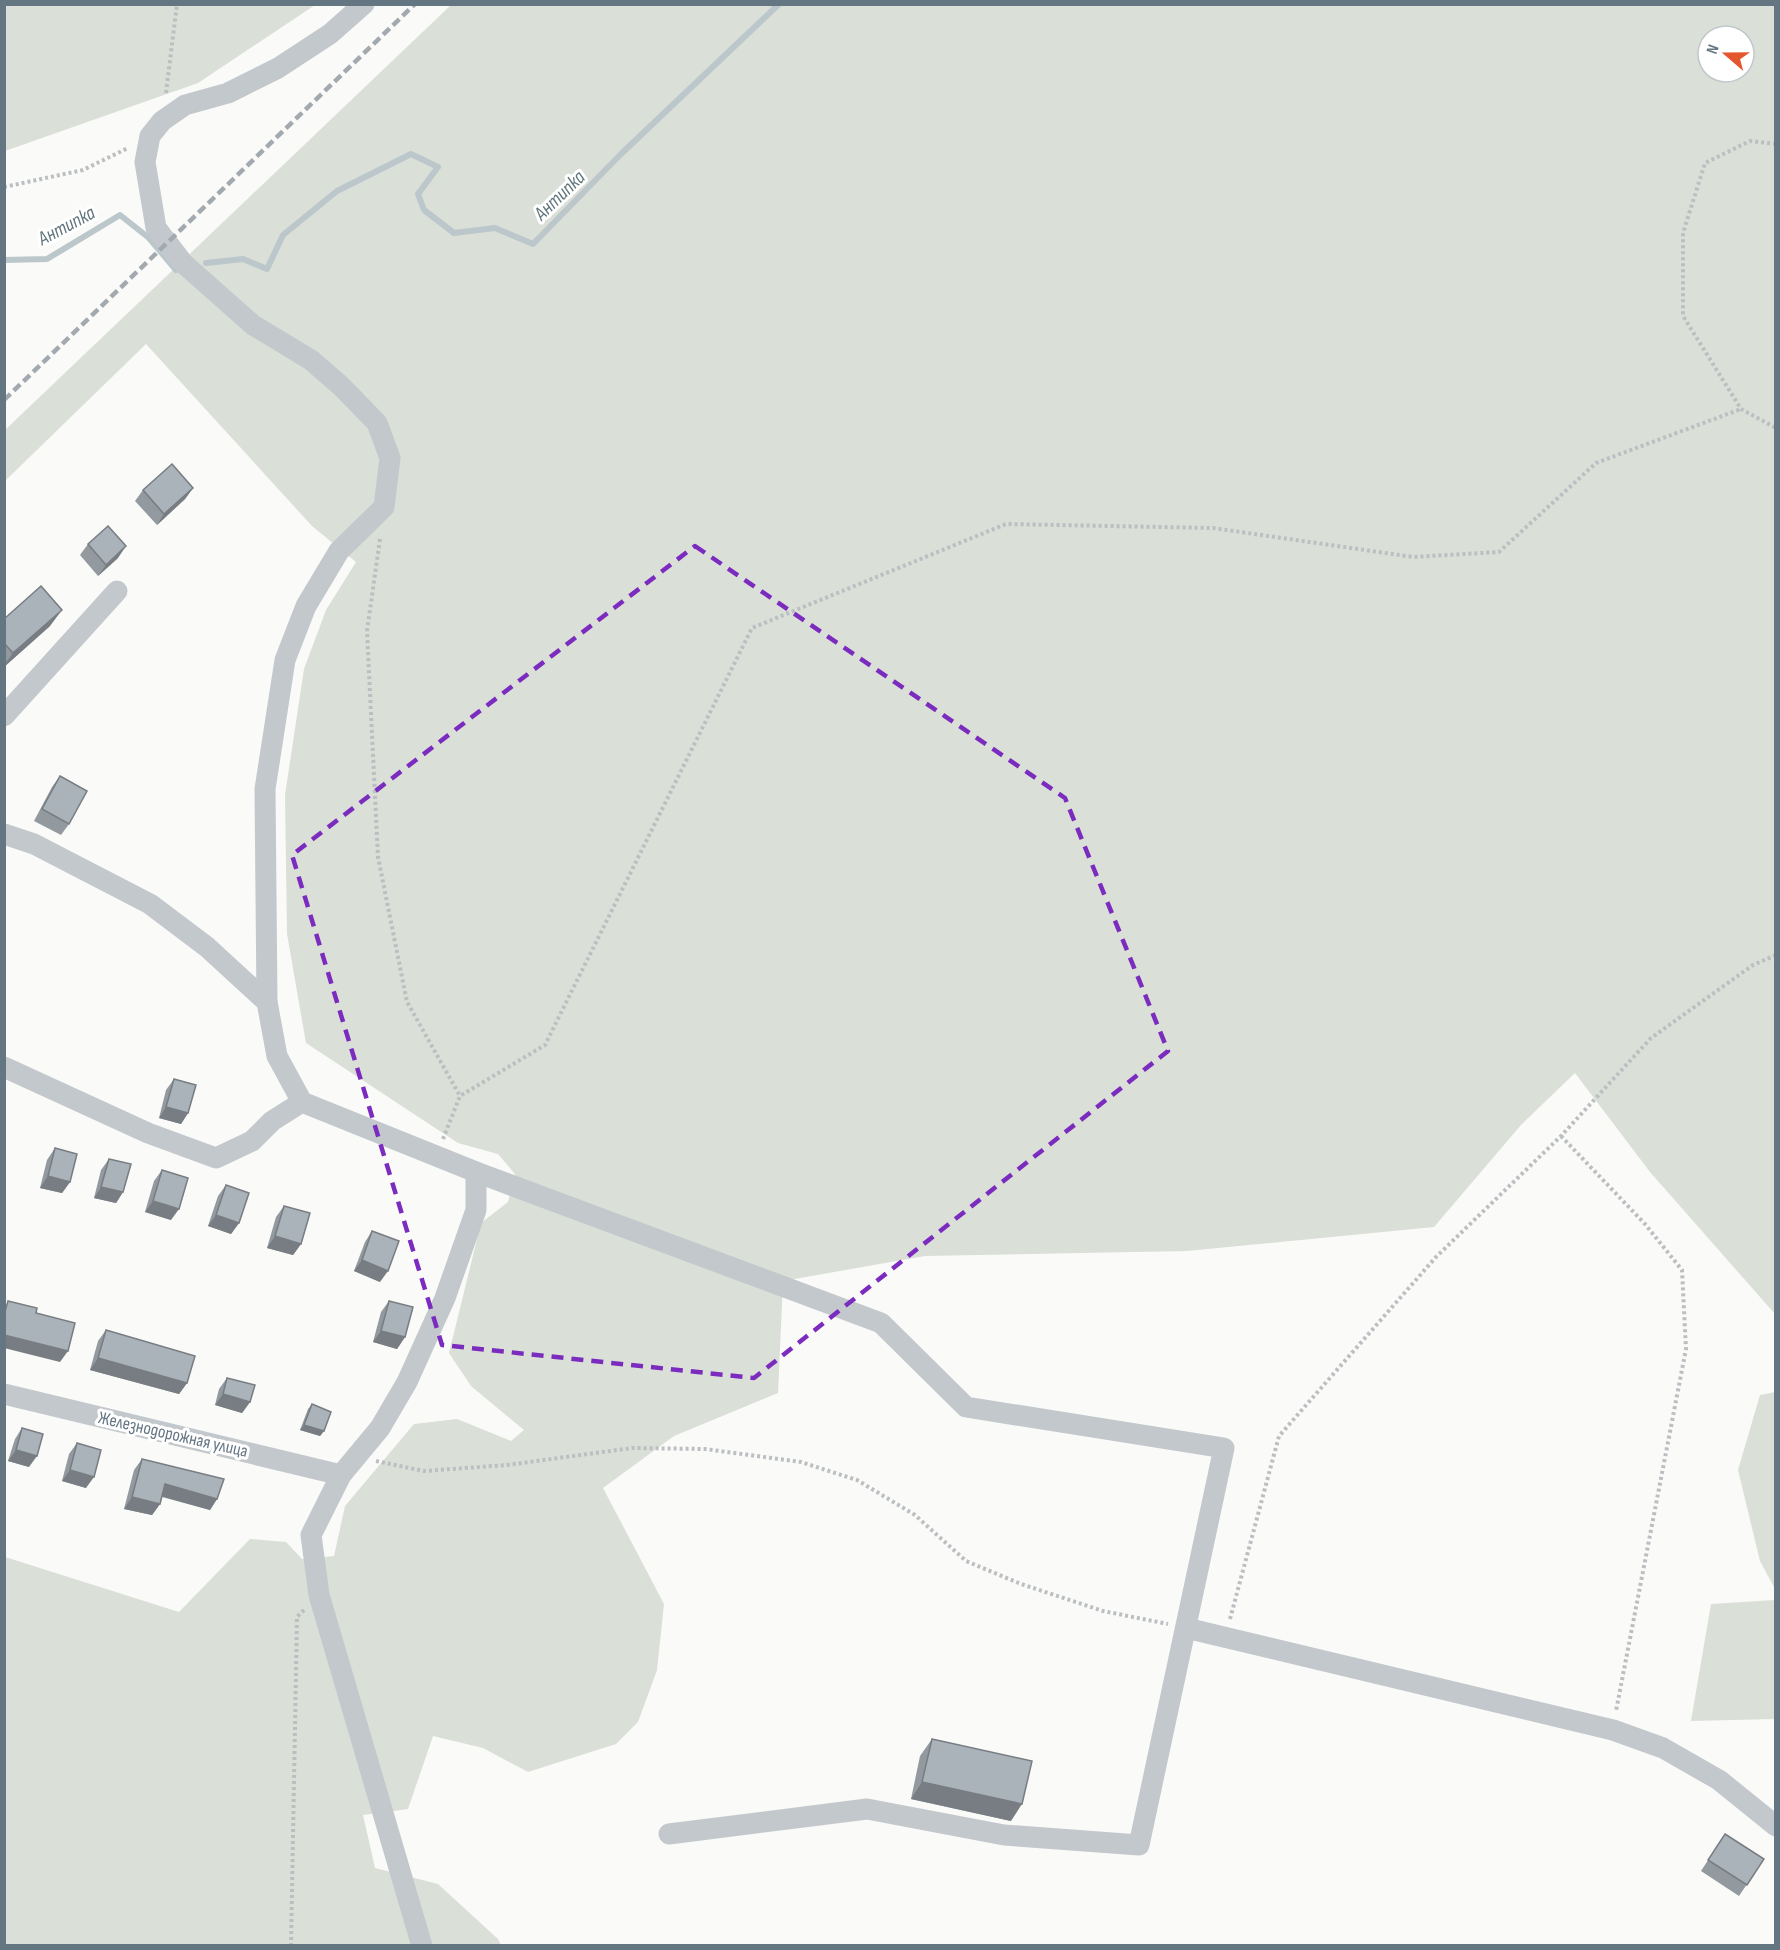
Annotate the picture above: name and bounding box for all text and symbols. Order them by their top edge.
north arrow [1696,24,1756,84]
text: N [1703,42,1724,57]
water label: Антипка [529,166,590,226]
water label: Антипка [33,201,99,251]
street label: Железнодорожная улица [96,1407,250,1462]

